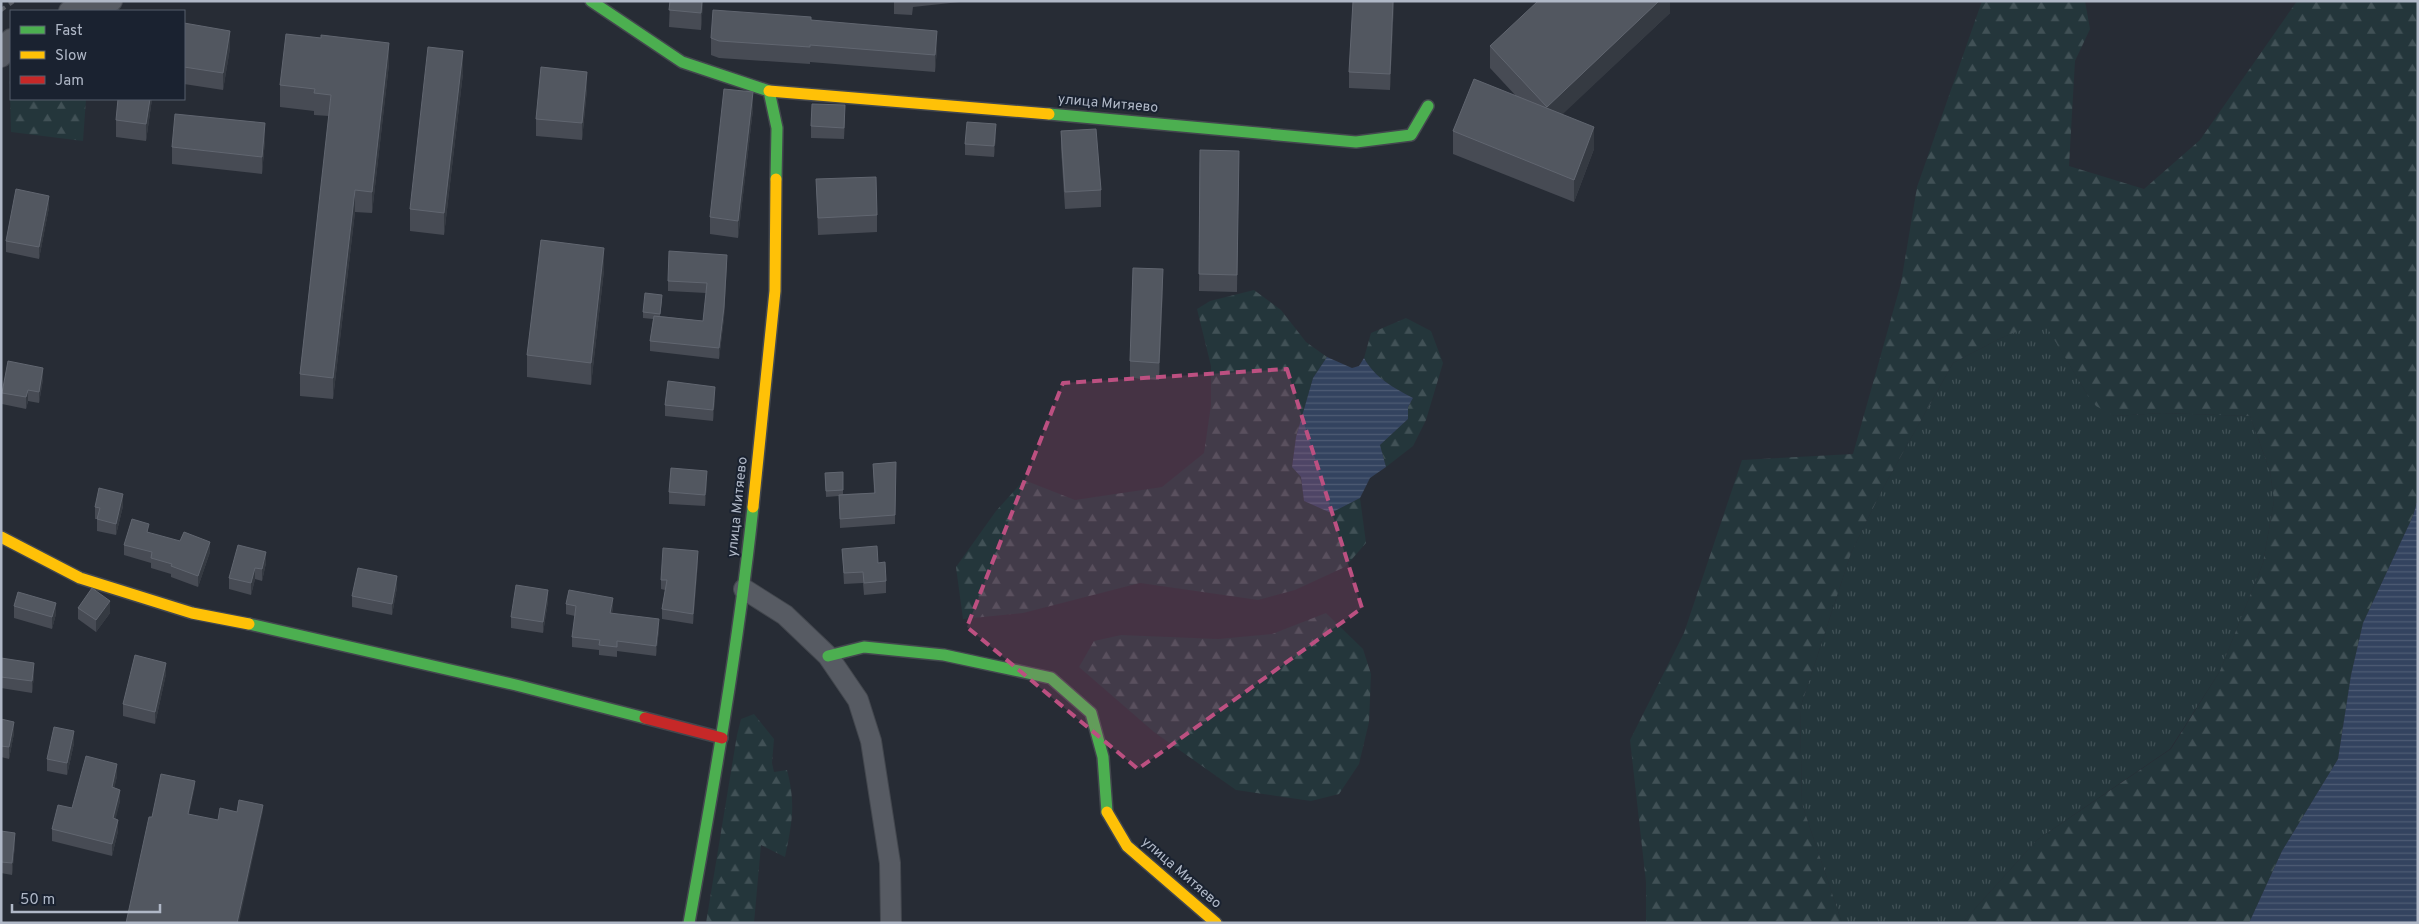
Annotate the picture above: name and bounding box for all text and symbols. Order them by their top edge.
legend [10,10,185,100]
text: Fast [55,22,83,41]
text: Slow [55,47,87,66]
text: Jam [55,72,84,91]
street label: улица Митяево [1057,91,1159,117]
street label: улица Митяево [724,456,752,558]
street label: улица Митяево [1137,834,1225,913]
scale bar [12,882,160,914]
text: 50 m [20,891,55,910]

